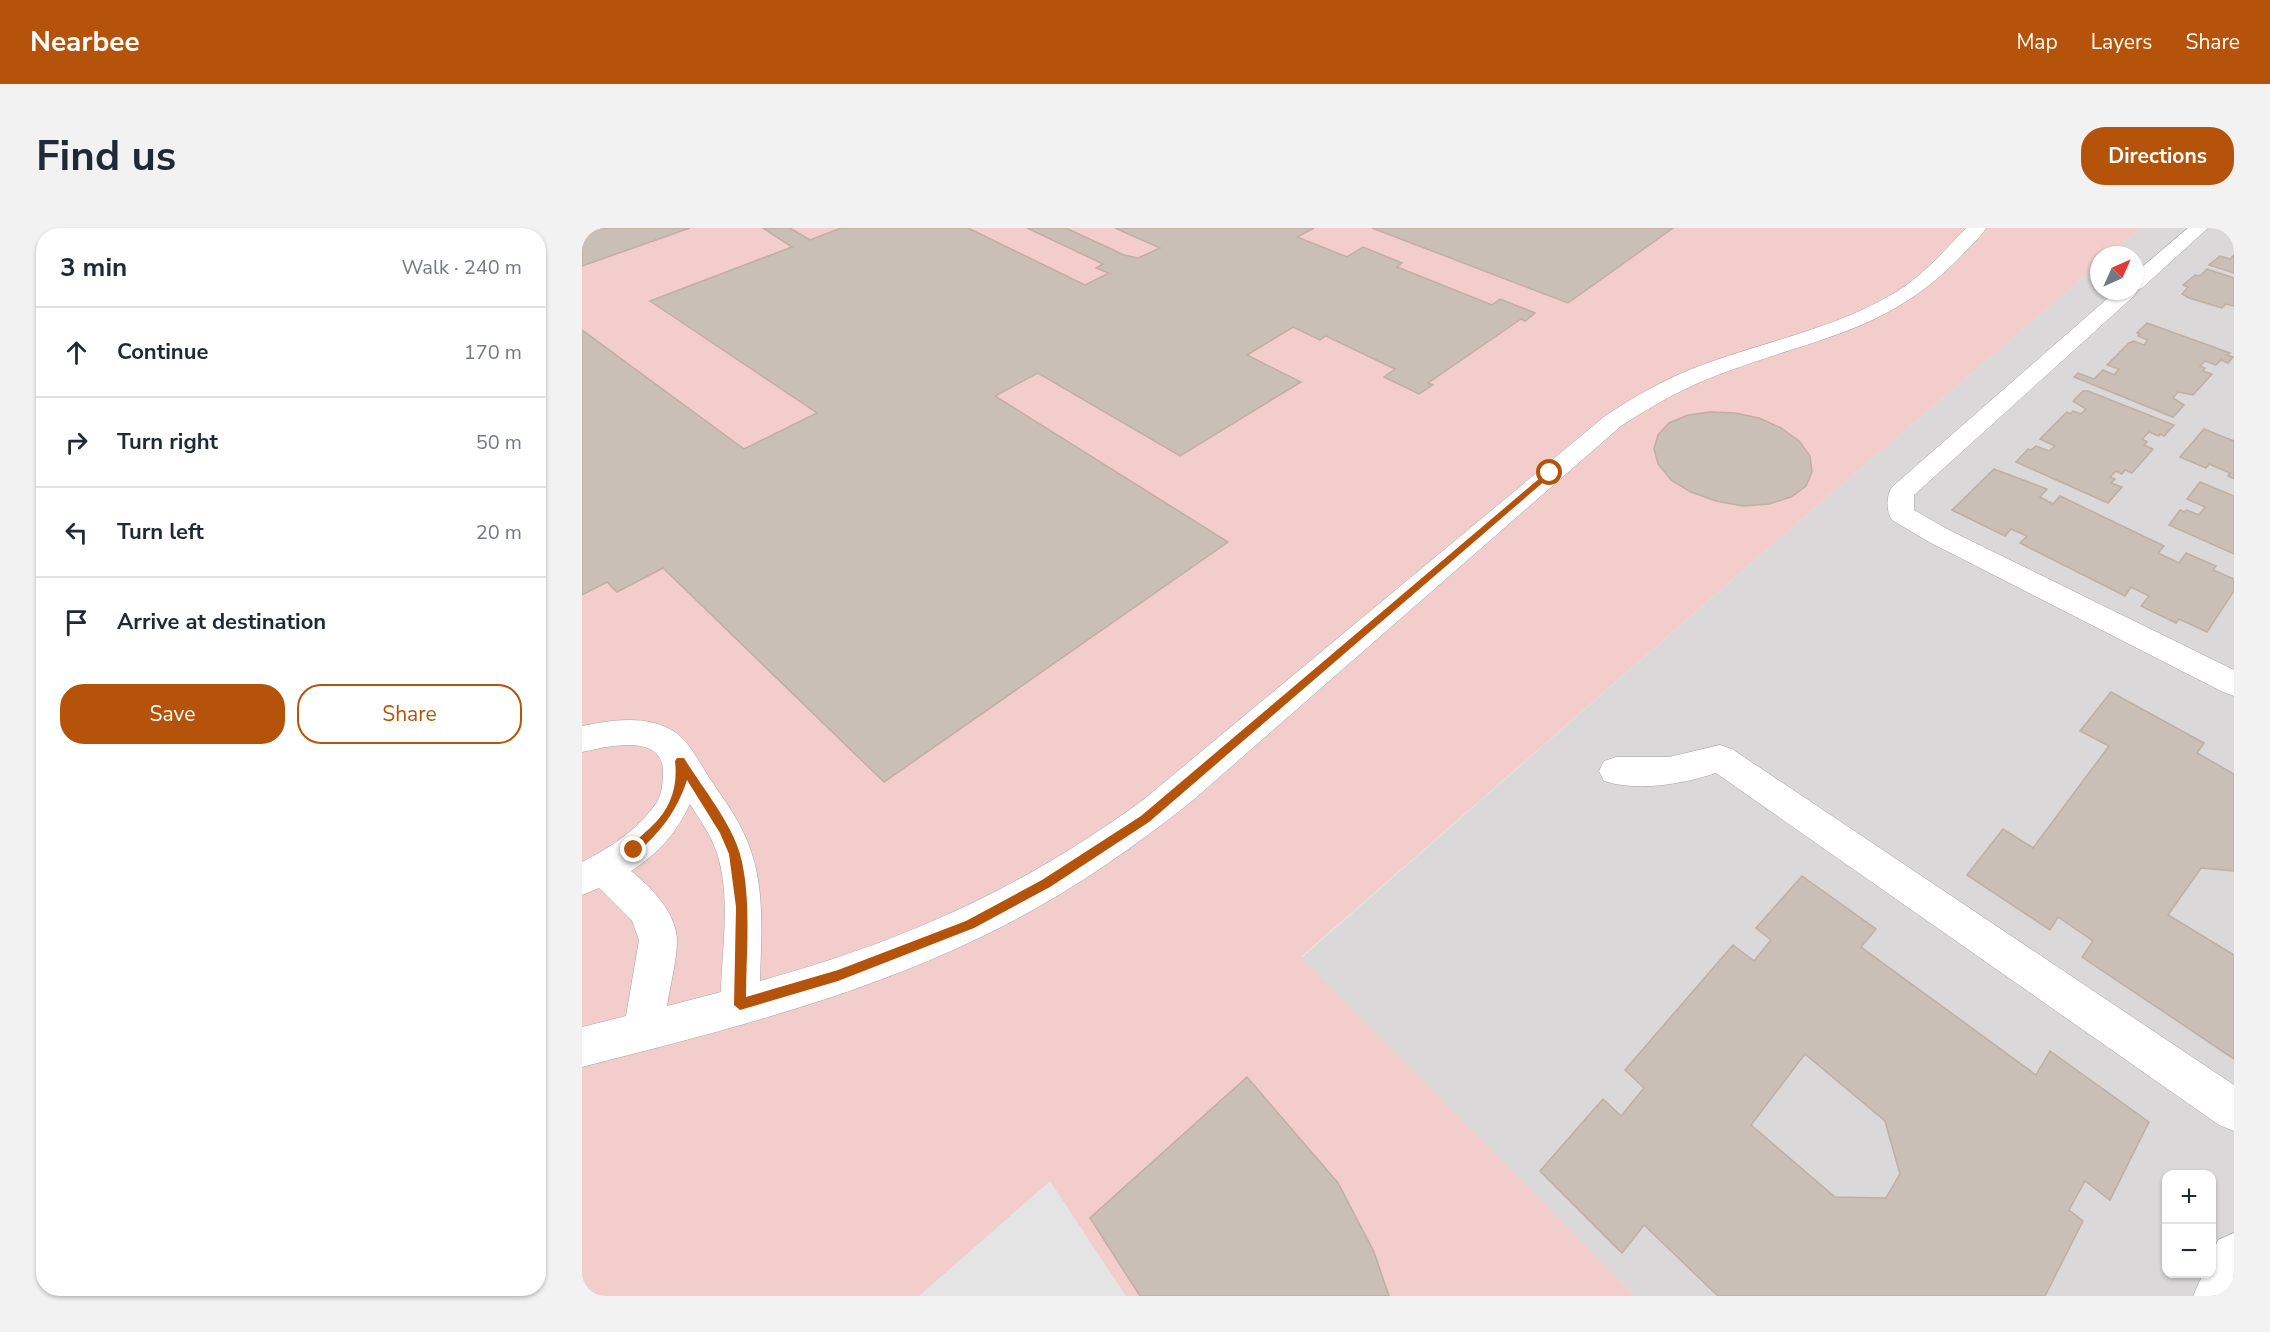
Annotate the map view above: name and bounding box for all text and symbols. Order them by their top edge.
text: Nearbee [30,23,140,61]
text: Map [2016,28,2058,56]
text: Layers [2091,28,2152,56]
text: Share [2185,28,2240,56]
button: Directions [2081,127,2234,185]
text: Find us [36,128,176,185]
north arrow [2090,246,2144,300]
text: 3 min [60,250,127,285]
text: Walk · 240 m [402,254,522,281]
icon: ahead [60,336,93,369]
text: Continue [117,337,208,367]
text: 170 m [464,339,522,366]
icon: right [60,426,93,459]
text: Turn right [117,427,218,457]
text: 50 m [476,429,522,456]
route start [1536,459,1562,485]
icon: left [60,516,93,549]
text: Turn left [117,517,204,547]
text: 20 m [476,519,522,546]
icon: arrive [60,606,93,639]
text: Arrive at destination [117,607,326,637]
button: Save [60,684,285,744]
button: Share [297,684,522,744]
route end [620,836,646,862]
map controls [2162,1170,2216,1278]
button: + [2162,1170,2216,1224]
button: − [2162,1224,2216,1278]

